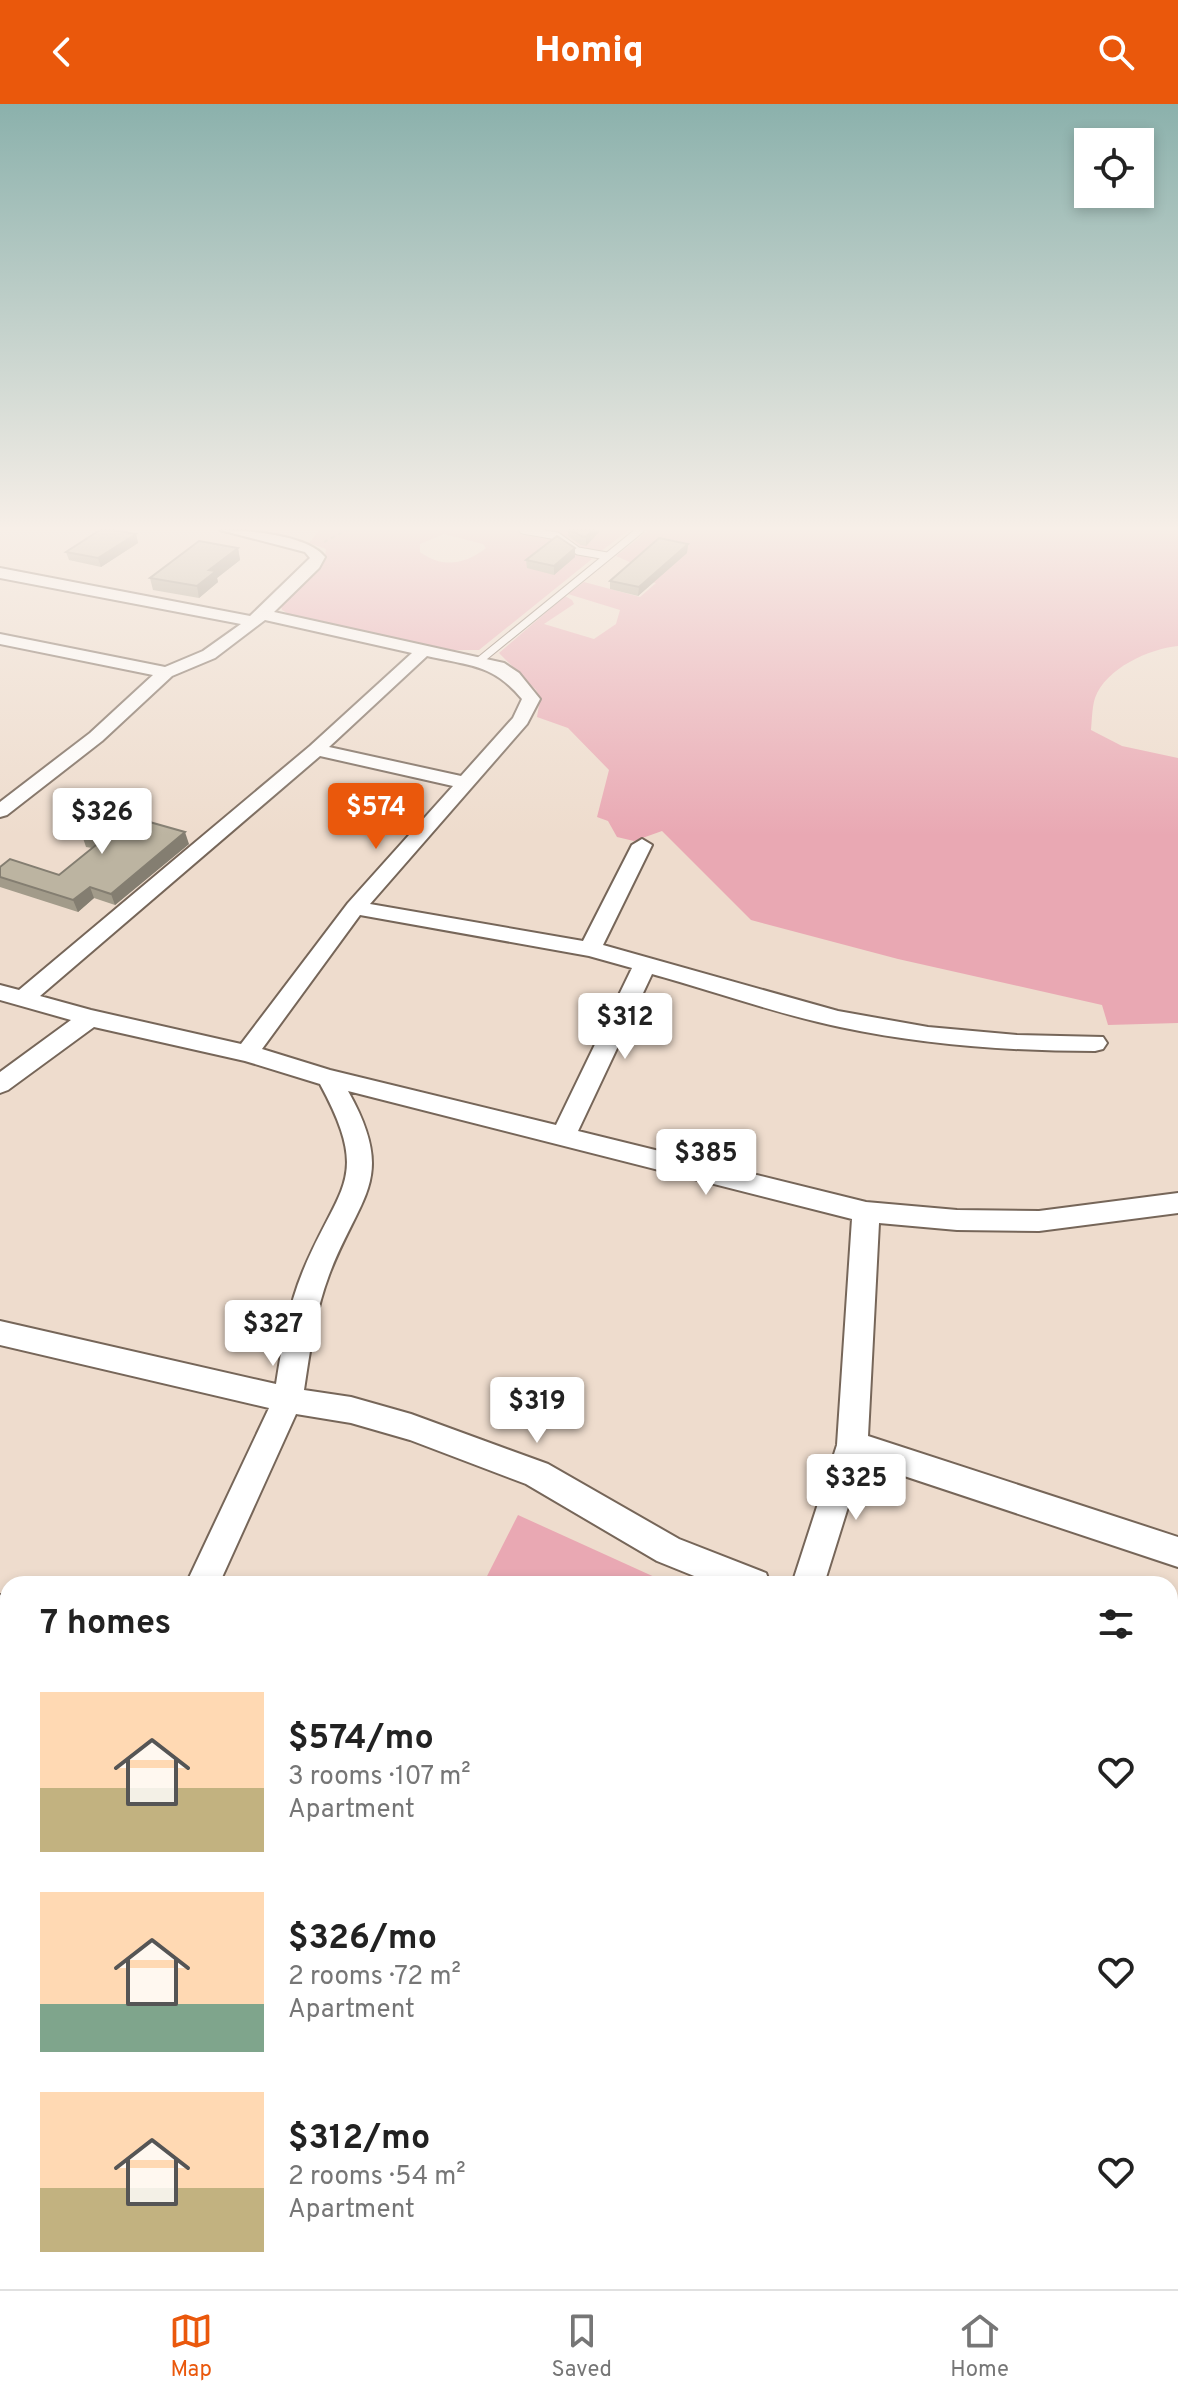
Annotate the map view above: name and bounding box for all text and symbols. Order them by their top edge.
text: Homiq [534,29,644,75]
icon: back [40,30,84,74]
icon: search [1094,30,1138,74]
map controls [1074,128,1154,208]
button: locate [1074,128,1154,208]
pin: $574 [329,783,423,851]
pin: $326 [55,788,149,856]
text: $574 [346,792,406,825]
text: $326 [71,797,133,830]
pin: $312 [578,993,672,1061]
text: $312 [596,1002,654,1035]
pin: $385 [659,1129,753,1197]
text: $385 [674,1138,738,1171]
pin: $327 [226,1300,320,1368]
text: $327 [243,1309,303,1342]
pin: $319 [490,1377,584,1445]
text: $319 [508,1386,566,1419]
pin: $325 [809,1454,903,1522]
text: $325 [825,1463,887,1496]
icon: filters [1094,1602,1138,1646]
text: 7 homes [40,1603,171,1646]
text: $574/mo [288,1718,434,1761]
icon: home [104,1724,200,1820]
icon: heart [1094,1750,1138,1794]
text: 3 rooms · 107 m² [288,1761,471,1794]
text: Apartment [288,1794,415,1827]
text: $326/mo [288,1918,437,1961]
icon: home [104,1924,200,2020]
icon: heart [1094,1950,1138,1994]
text: 2 rooms · 72 m² [288,1961,461,1994]
text: Apartment [288,1994,415,2027]
text: $312/mo [288,2118,430,2161]
icon: home [104,2124,200,2220]
icon: heart [1094,2150,1138,2194]
text: 2 rooms · 54 m² [288,2161,466,2194]
text: Apartment [288,2194,415,2227]
tab: Map [169,2309,213,2384]
tab: Saved [552,2309,612,2384]
tab: Home [950,2309,1009,2384]

